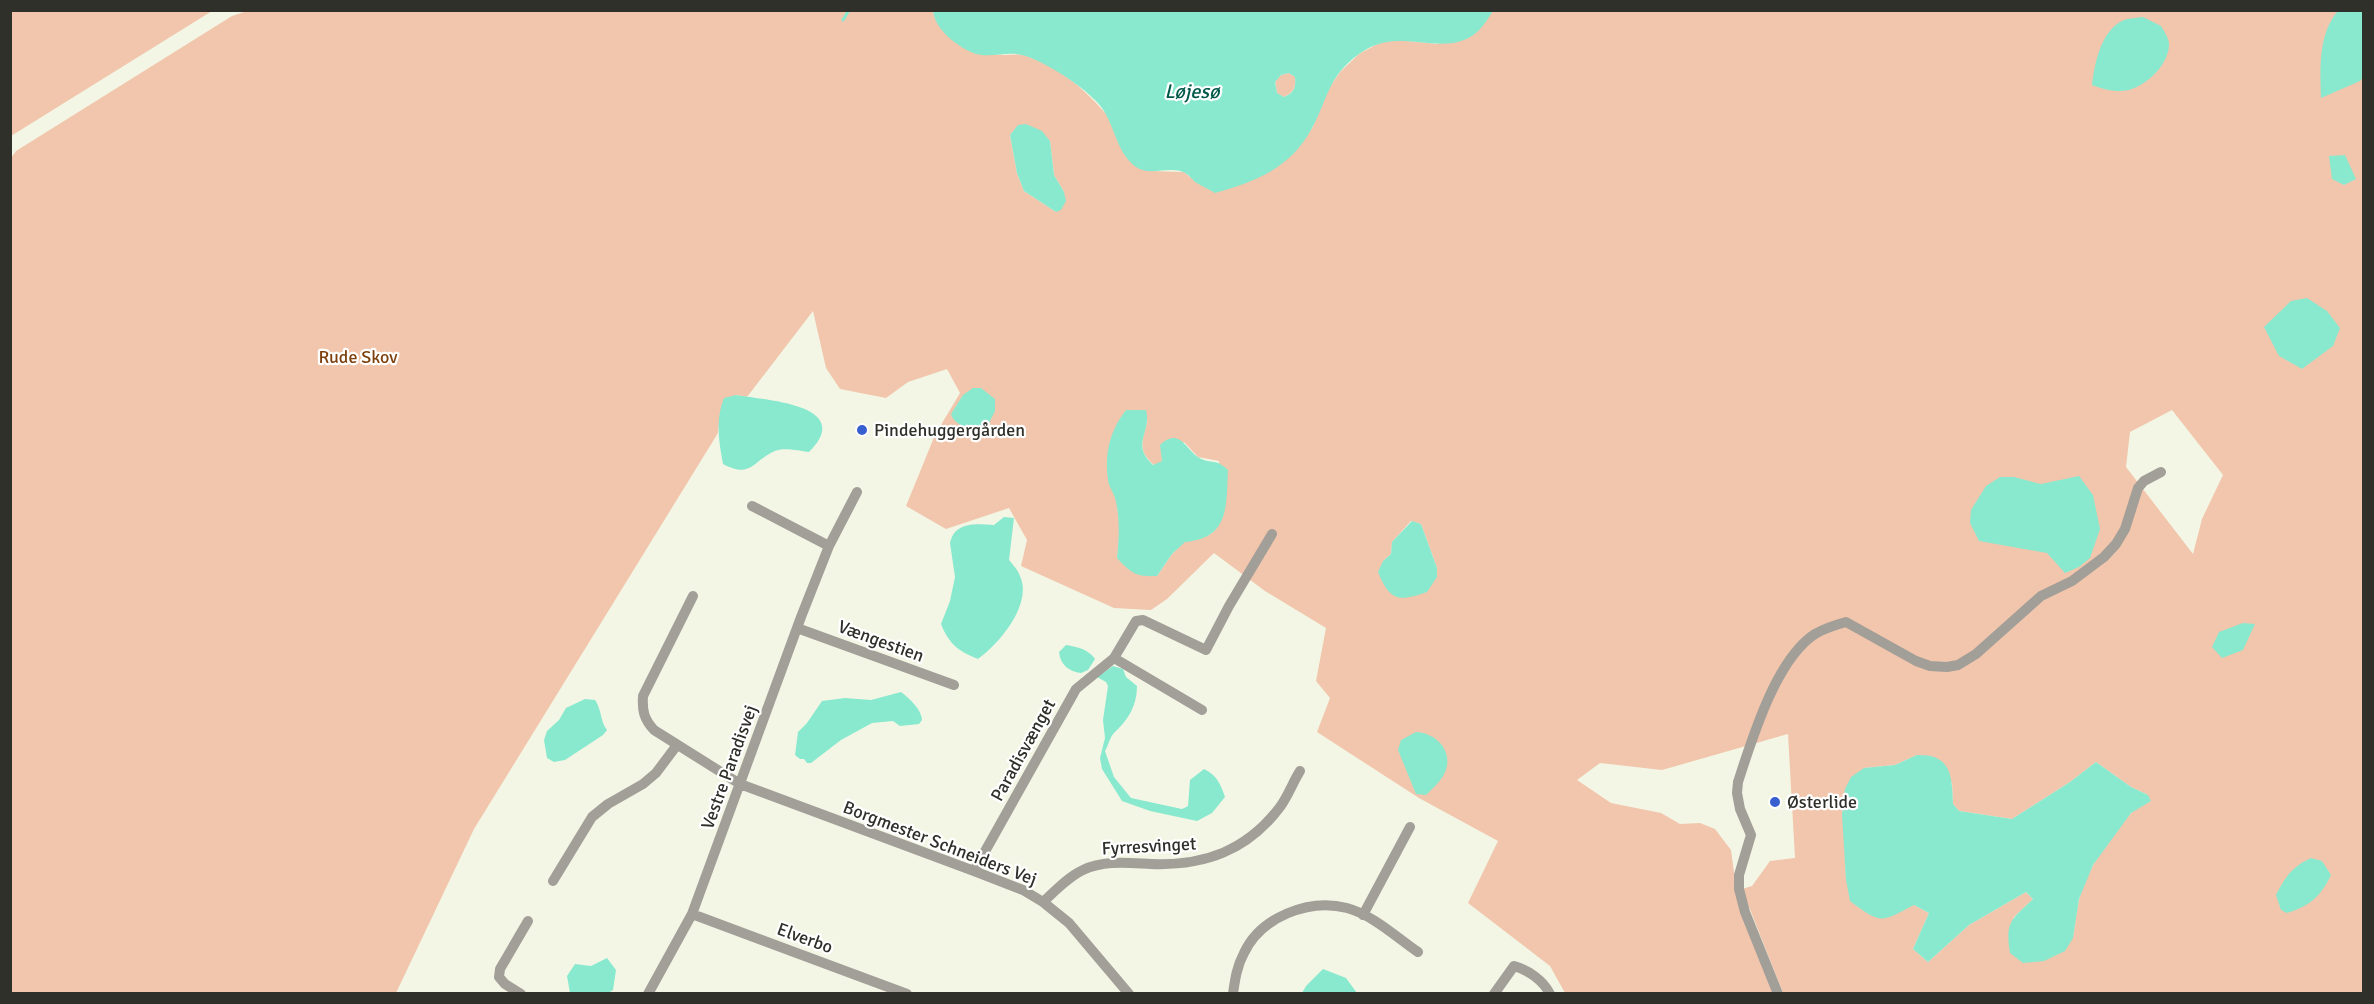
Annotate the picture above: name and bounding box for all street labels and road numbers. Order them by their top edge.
street label: Vængestien [835,615,927,667]
street label: Paradisvænget [986,695,1060,805]
street label: Vestre Paradisvej [696,702,762,832]
street label: Borgmester Schneiders Vej [840,796,1040,890]
street label: Fyrresvinget [1101,833,1197,859]
street label: Elverbo [774,918,836,958]

